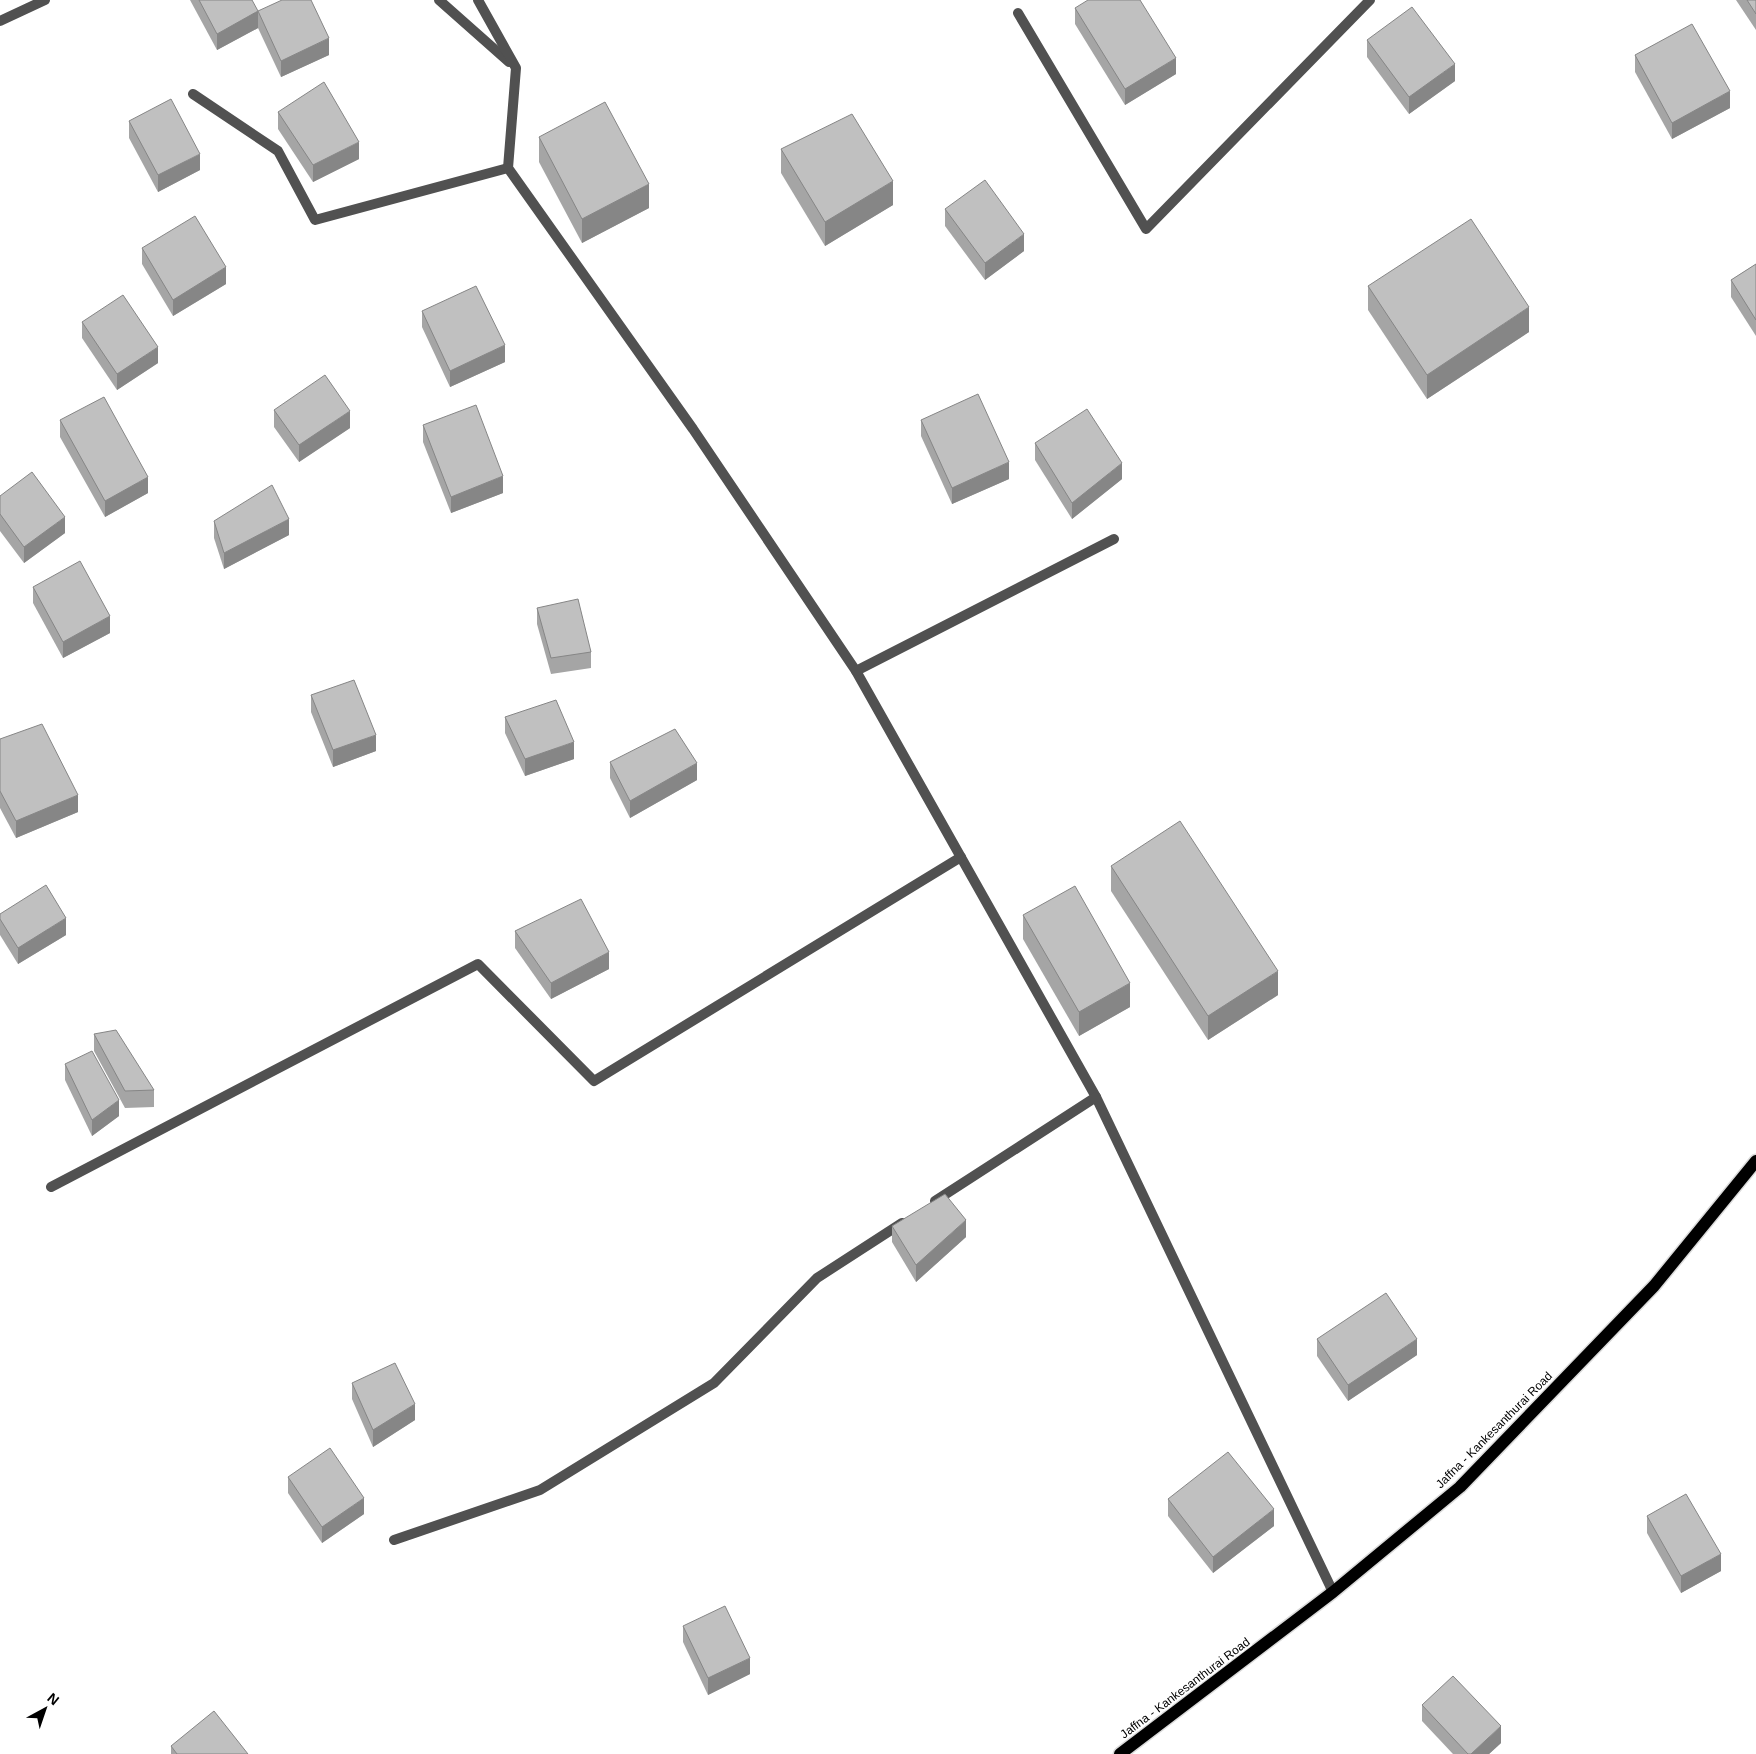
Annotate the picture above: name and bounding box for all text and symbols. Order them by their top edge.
street label: Jaffna - Kankesanthurai Road [1433,1369,1555,1491]
street label: Jaffna - Kankesanthurai Road [1117,1635,1253,1741]
north arrow [20,1684,70,1734]
text: N [44,1690,62,1708]

